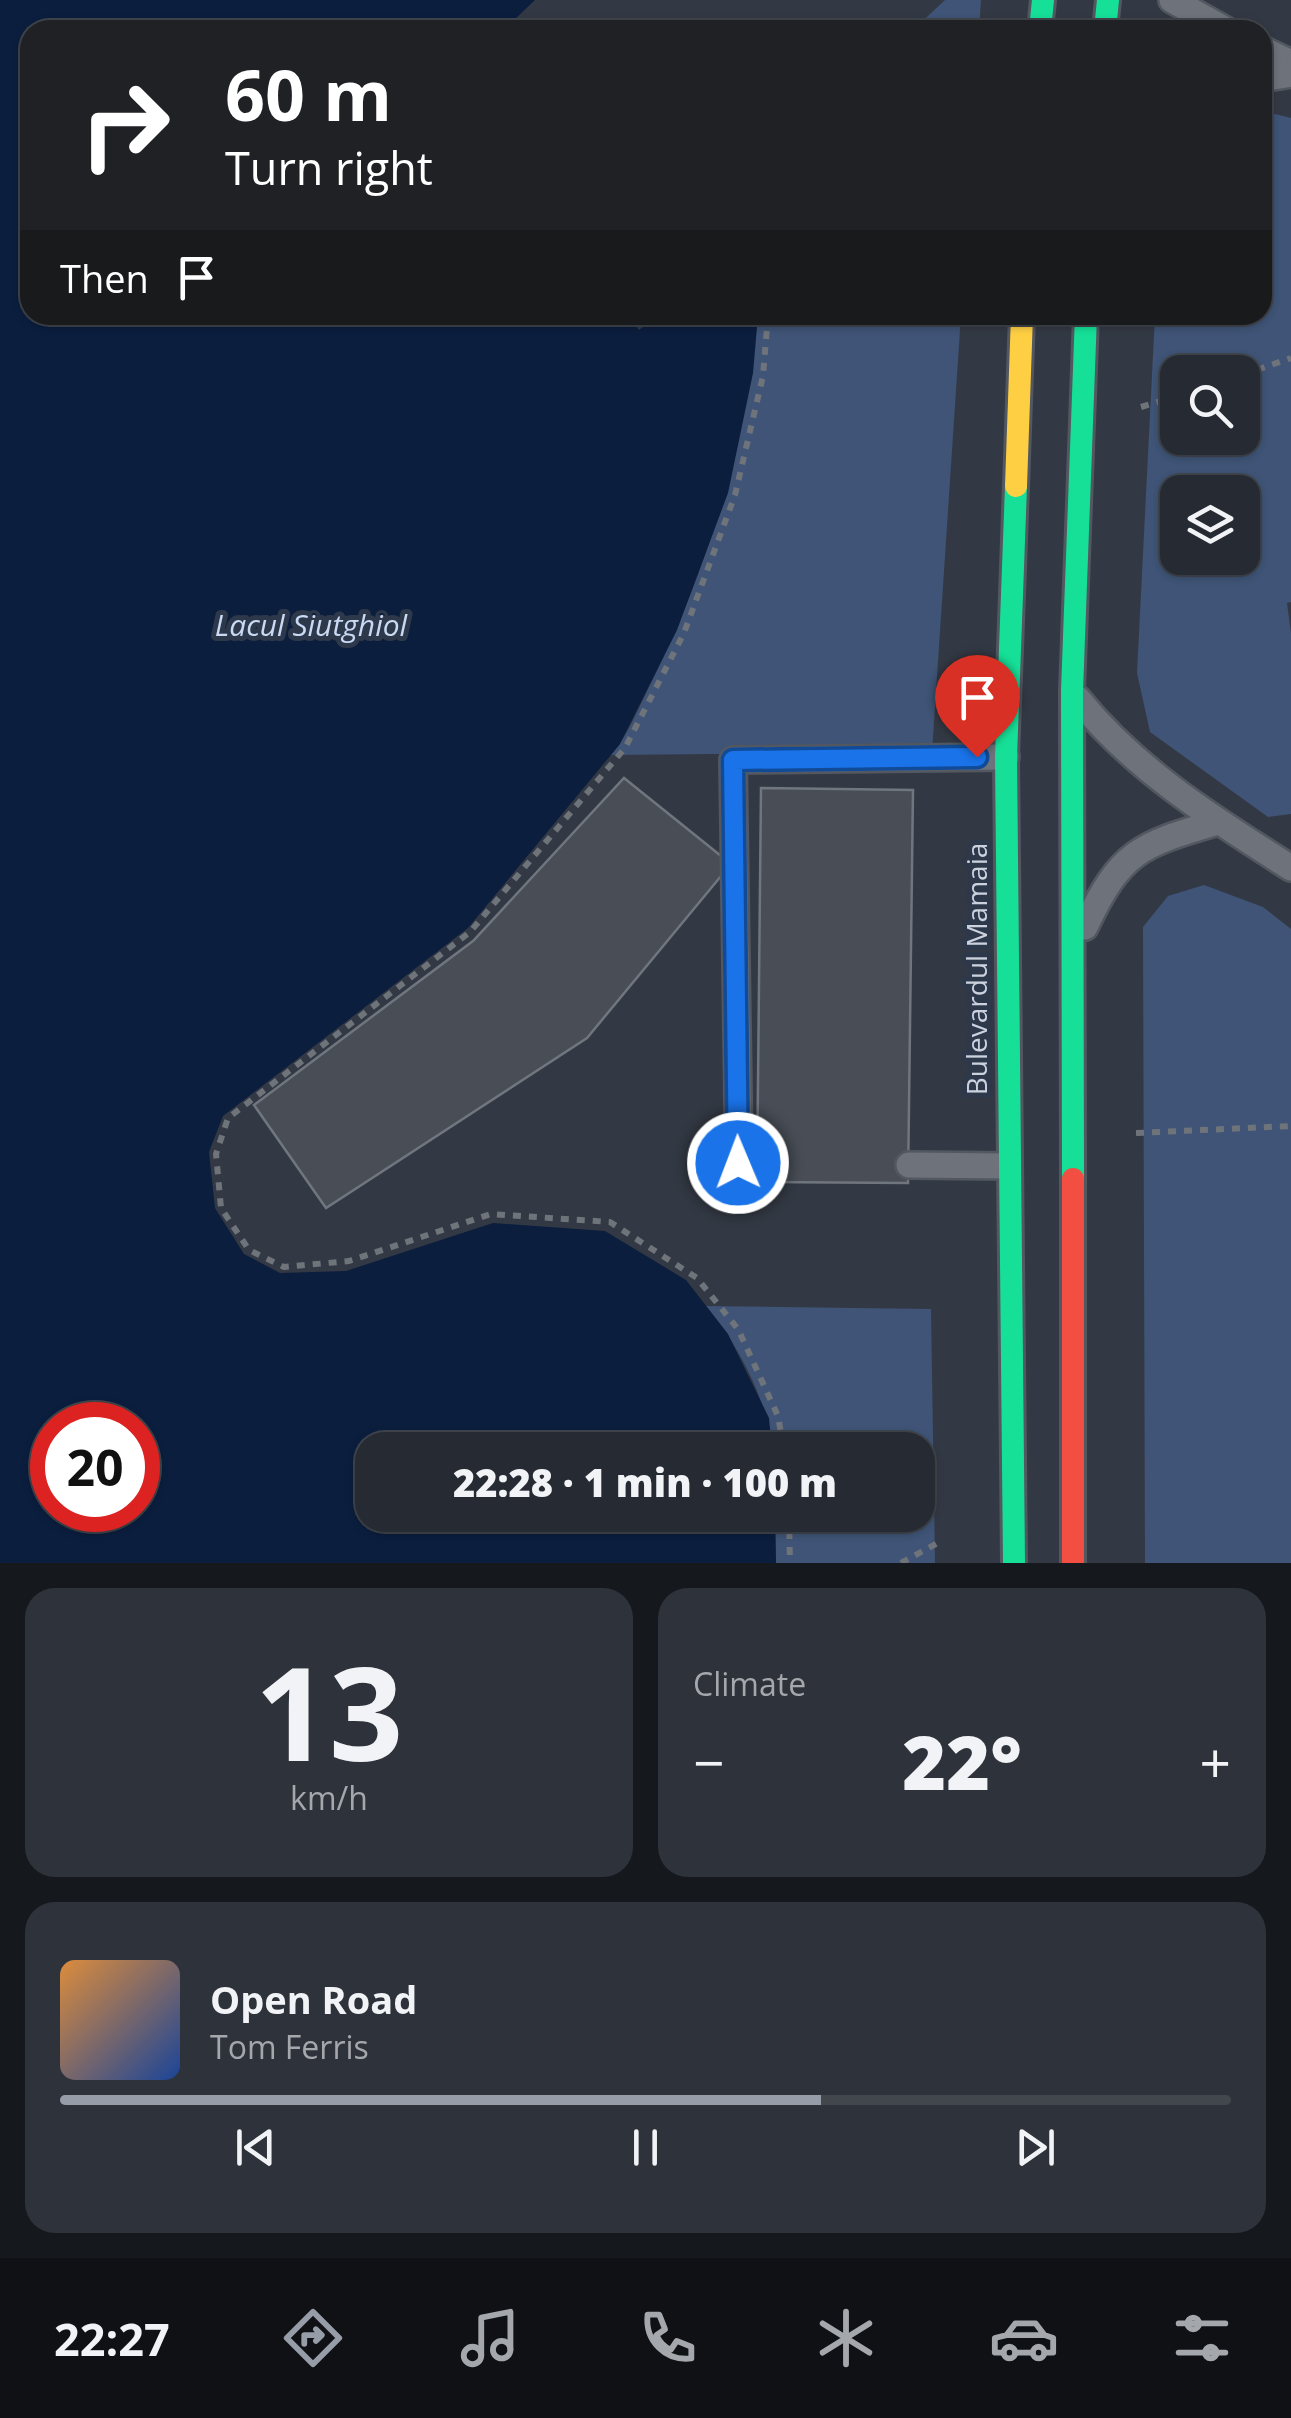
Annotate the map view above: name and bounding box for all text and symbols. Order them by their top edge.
text: 60 m [225,46,392,142]
icon: right [60,60,190,190]
text: Turn right [225,137,433,198]
icon: arrive [169,250,224,305]
text: Then [60,252,149,304]
map controls [1160,355,1260,575]
button: search [1160,355,1260,455]
button: layers [1160,475,1260,575]
water label: Lacul Siutghiol [215,604,409,645]
pin [935,655,1020,758]
icon: arrive [950,670,1005,725]
street label: Bulevardul Mamaia [957,843,995,1095]
position arrow [686,1111,790,1215]
speed limit sign: 20 [30,1402,160,1532]
text: 22:28 · 1 min · 100 m [453,1456,837,1508]
text: 13 [255,1622,403,1799]
text: Climate [693,1662,806,1705]
text: 22° [902,1710,1022,1812]
text: − [693,1724,724,1799]
text: + [1200,1724,1231,1799]
text: km/h [290,1776,368,1819]
text: Open Road [210,1973,417,2025]
text: Tom Ferris [210,2025,369,2068]
icon: previous [228,2120,283,2175]
icon: pause [618,2120,673,2175]
icon: next [1008,2120,1063,2175]
icon: directions [278,2303,348,2373]
icon: music [455,2303,525,2373]
icon: phone [633,2303,703,2373]
icon: climate [811,2303,881,2373]
icon: car [989,2303,1059,2373]
icon: filters [1167,2303,1237,2373]
text: 22:27 [54,2308,170,2369]

